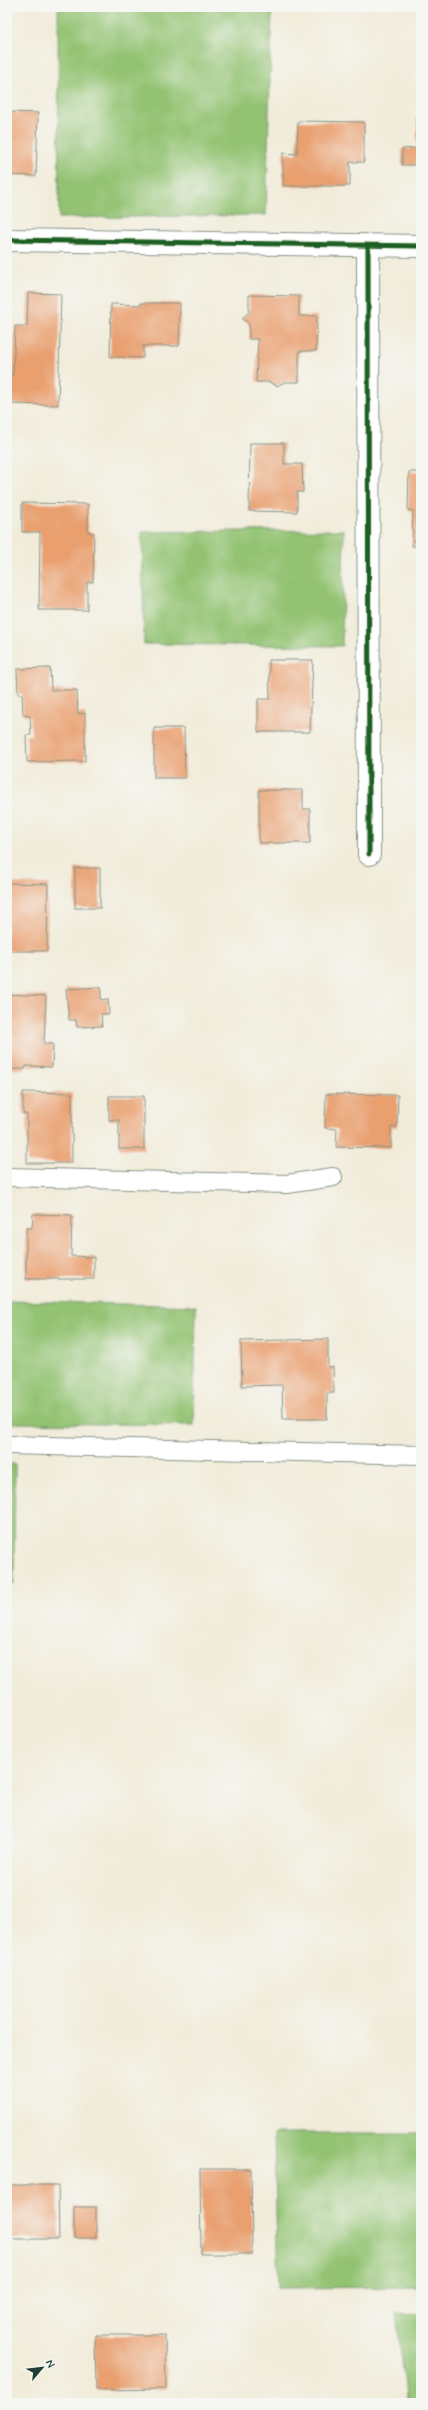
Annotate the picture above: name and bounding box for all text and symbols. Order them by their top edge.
north arrow [22,2348,62,2388]
text: N [42,2357,58,2370]

